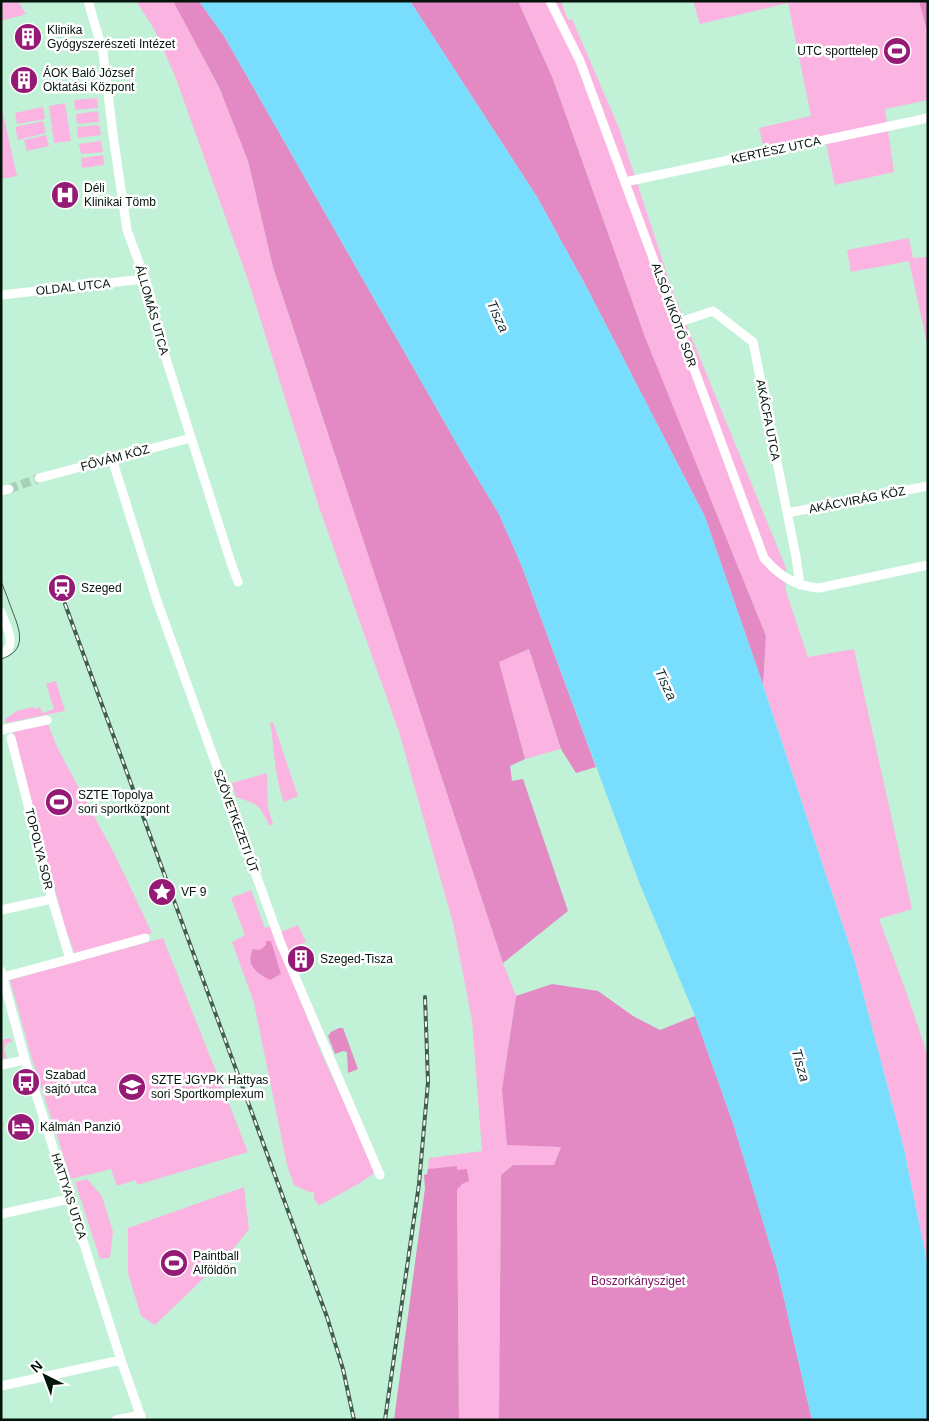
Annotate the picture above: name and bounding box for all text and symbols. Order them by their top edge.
building icon: Klinika Gyógyszerészeti Intézet [13,22,43,52]
place label: Klinika Gyógyszerészeti Intézet [47,23,176,51]
sports icon: UTC sporttelep [882,36,912,66]
place label: UTC sporttelep [797,44,878,58]
building icon: ÁOK Baló József Oktatási Központ [9,65,39,95]
place label: ÁOK Baló József Oktatási Központ [43,65,135,94]
street label: KERTÉSZ UTCA [730,133,822,166]
hospital icon: Déli Klinikai Tömb [50,180,80,210]
place label: Déli Klinikai Tömb [84,181,156,209]
street label: ALSÓ KIKÖTŐ SOR [649,261,700,369]
street label: ÁLLOMÁS UTCA [132,263,172,356]
street label: OLDAL UTCA [35,276,111,298]
water label: Tisza [484,298,512,335]
street label: AKÁCFA UTCA [753,378,784,462]
street label: FŐVÁM KÖZ [79,441,151,474]
street label: AKÁCVIRÁG KÖZ [807,483,906,516]
station icon: Szeged [47,573,77,603]
place label: Szeged [81,581,122,595]
water label: Tisza [652,666,680,703]
street label: SZÖVETKEZETI ÚT [211,767,262,875]
sports icon: SZTE Topolya sori sportközpont [44,787,74,817]
place label: SZTE Topolya sori sportközpont [78,788,170,816]
street label: TOPOLYA SOR [22,807,56,891]
place icon: VF 9 [147,877,177,907]
place label: VF 9 [181,885,207,899]
building icon: Szeged-Tisza [286,944,316,974]
place label: Szeged-Tisza [320,952,393,966]
water label: Tisza [789,1047,813,1083]
bus stop icon: Szabad sajtó utca [11,1067,41,1097]
place label: Szabad sajtó utca [45,1068,97,1096]
school or university icon: SZTE JGYPK Hattyas sori Sportkomplexum [117,1072,147,1102]
place label: SZTE JGYPK Hattyas sori Sportkomplexum [151,1073,268,1101]
hotel icon: Kálmán Panzió [6,1112,36,1142]
place label: Kálmán Panzió [40,1120,121,1134]
street label: HATTYAS UTCA [49,1151,89,1241]
sports icon: Paintball Alföldön [159,1248,189,1278]
place label: Paintball Alföldön [193,1249,239,1277]
park label: Boszorkánysziget [591,1274,686,1288]
north arrow [20,1351,70,1401]
text: N [27,1357,45,1376]

